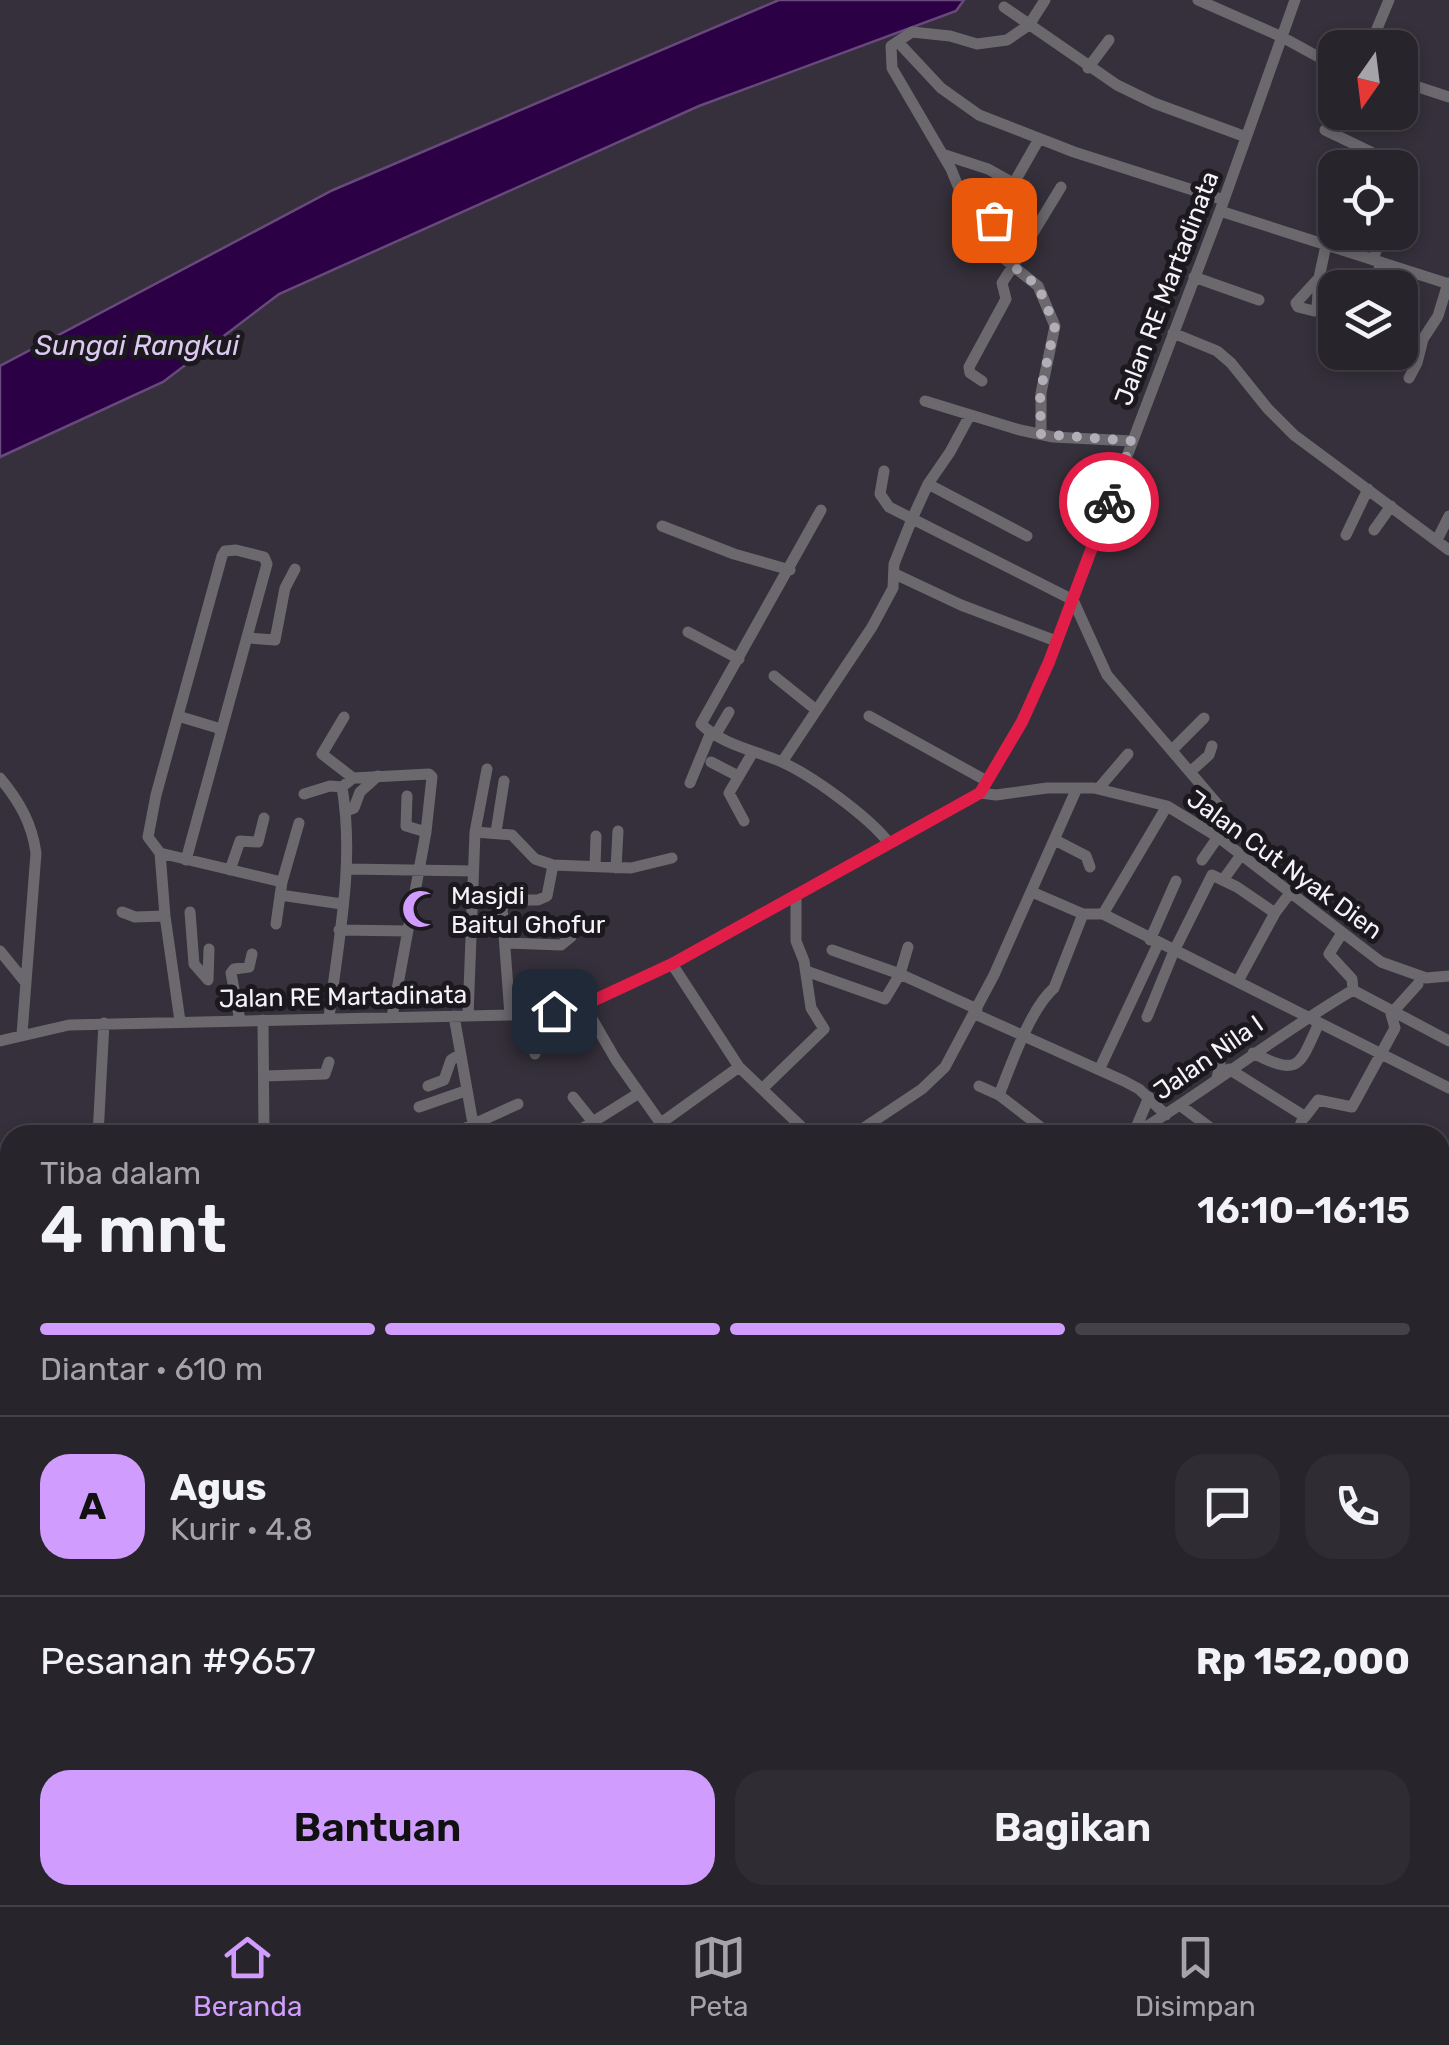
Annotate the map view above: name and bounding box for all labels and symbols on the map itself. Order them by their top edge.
north arrow [1318,30,1418,130]
street label: Jalan RE Martadinata [1108,167,1225,409]
pin [952,178,1037,263]
water label: Sungai Rangkui [35,329,240,362]
courier [1059,452,1159,552]
street label: Jalan Cut Nyak Dien [1182,784,1388,945]
place label: Masjdi Baitul Ghofur [451,881,606,939]
mosque icon: Masjdi Baitul Ghofur [400,888,442,930]
pin [512,969,597,1054]
street label: Jalan RE Martadinata [219,980,467,1013]
street label: Jalan Nila I [1148,1009,1269,1106]

